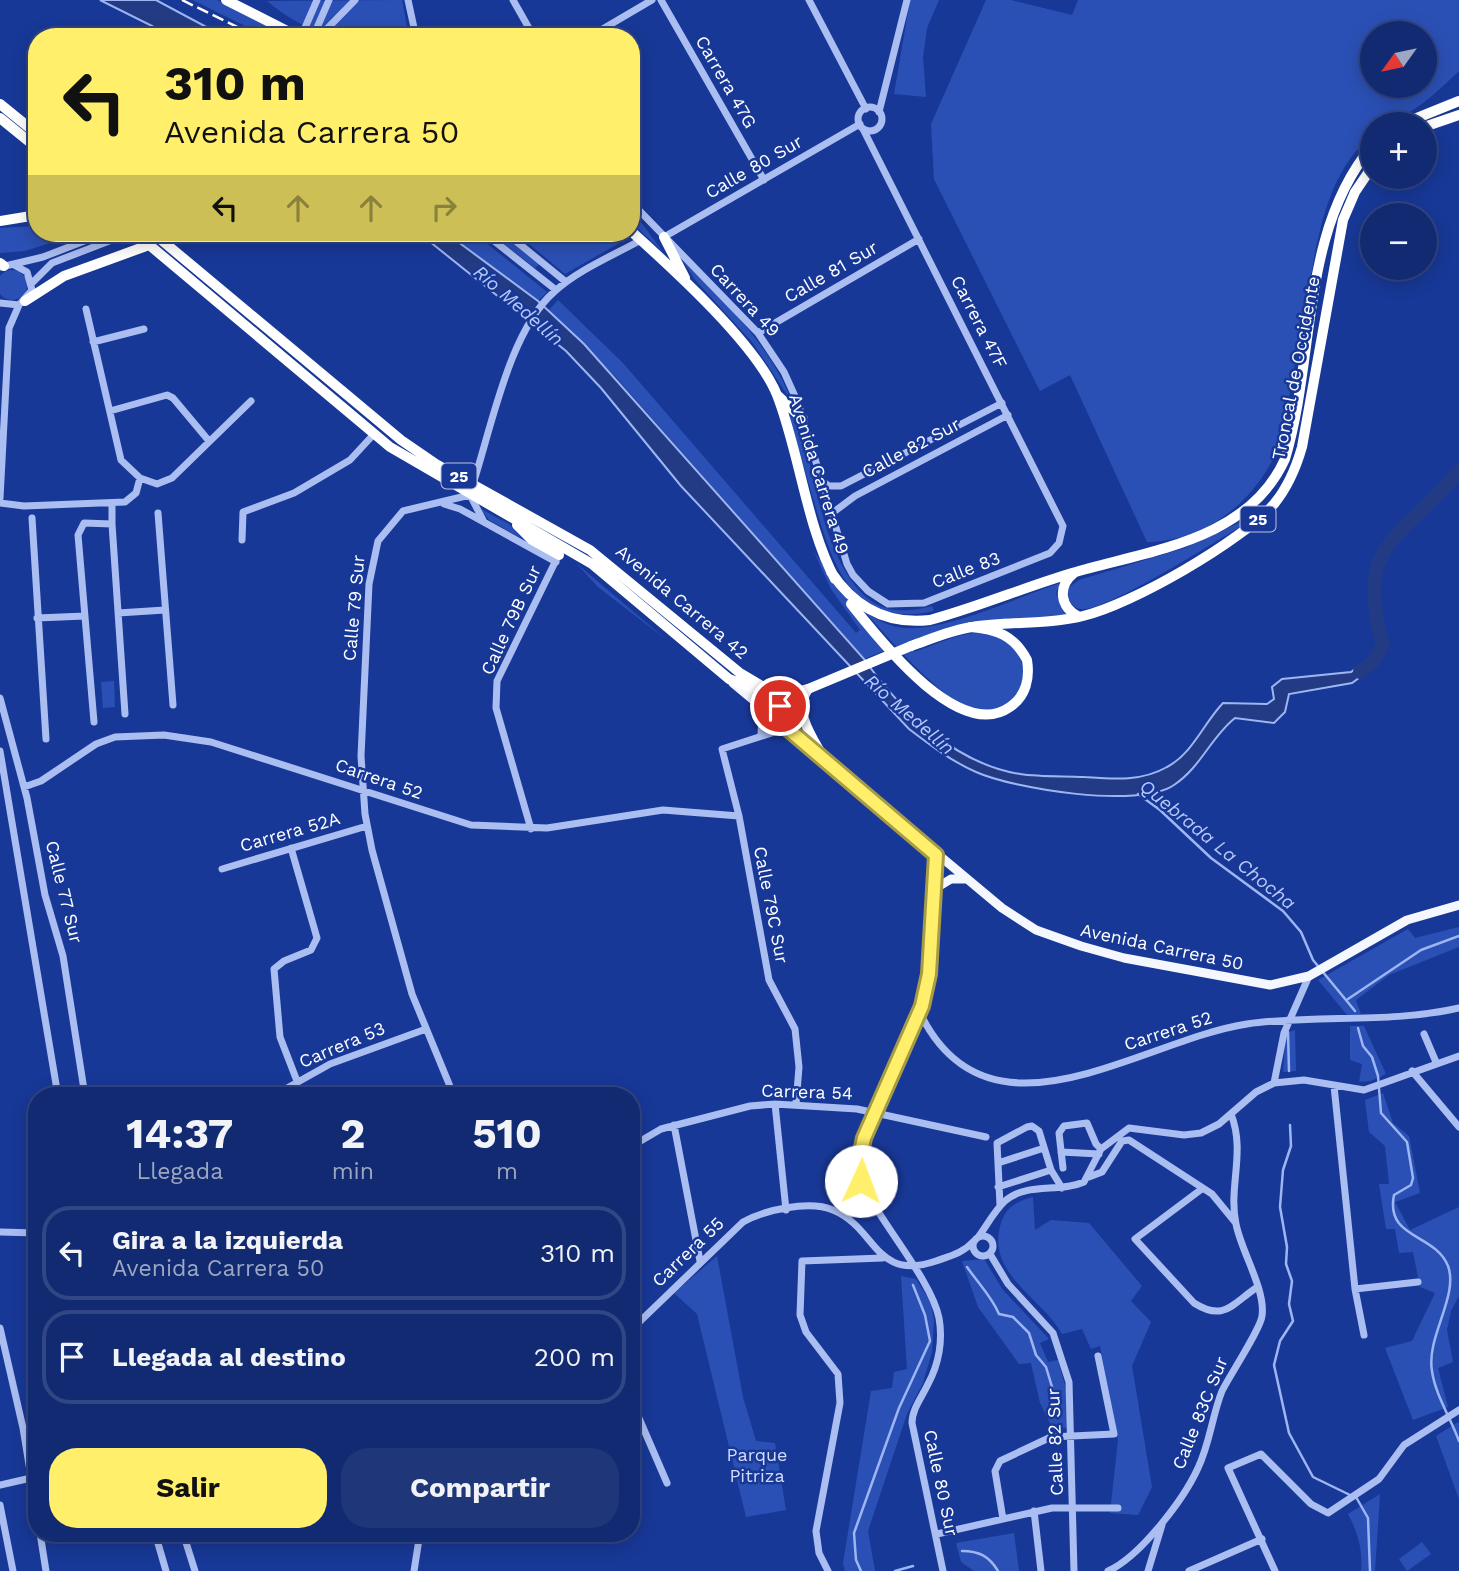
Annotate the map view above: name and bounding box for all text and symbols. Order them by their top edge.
north arrow [1360,21,1437,98]
map controls [1360,21,1437,280]
street label: Carrera 47G [692,32,761,132]
text: 310 m [164,54,306,112]
icon: left [49,56,140,147]
button: + [1360,112,1437,189]
text: Avenida Carrera 50 [164,113,459,151]
street label: Calle 80 Sur [702,130,806,203]
icon: left [206,189,244,227]
icon: ahead [279,189,317,227]
icon: ahead [352,189,390,227]
icon: right [425,189,463,227]
button: − [1360,203,1437,280]
street label: Calle 81 Sur [780,236,881,307]
street label: Carrera 49 [706,259,785,341]
water label: Río Medellín [469,260,568,351]
street label: Carrera 47F [947,272,1012,372]
street label: Troncal de Occidente [1267,274,1324,462]
street label: Avenida Carrera 49 [785,391,854,557]
street label: Calle 82 Sur [858,413,963,482]
road number: 25 [442,463,476,489]
road number: 25 [1240,506,1276,532]
street label: Avenida Carrera 42 [612,540,753,663]
street label: Calle 83 [929,547,1003,592]
street label: Calle 79 Sur [338,554,369,662]
street label: Calle 79B Sur [476,562,545,678]
water label: Río Medellín [860,669,959,760]
pin [750,676,810,736]
icon: arrive [761,687,799,725]
street label: Carrera 52 [333,754,426,803]
water label: Quebrada La Chocha [1135,774,1301,915]
street label: Carrera 52A [237,807,342,856]
street label: Calle 77 Sur [42,838,87,945]
street label: Calle 79C Sur [750,845,793,965]
street label: Avenida Carrera 50 [1079,919,1246,974]
street label: Carrera 52 [1121,1006,1215,1055]
street label: Carrera 53 [296,1017,388,1072]
street label: Carrera 54 [761,1079,853,1104]
text: 14:37 [126,1109,233,1158]
text: 2 [340,1109,365,1158]
text: 510 [472,1109,542,1158]
position arrow [824,1144,898,1218]
text: Llegada [136,1158,223,1185]
text: min [332,1158,374,1185]
text: m [496,1158,518,1185]
street label: Carrera 55 [648,1212,728,1291]
text: Gira a la izquierda [112,1225,343,1255]
icon: left [53,1234,91,1272]
text: 310 m [540,1238,615,1268]
text: Avenida Carrera 50 [112,1255,324,1282]
icon: arrive [53,1338,91,1376]
text: Llegada al destino [112,1342,346,1372]
text: 200 m [534,1342,615,1372]
street label: Calle 83C Sur [1167,1353,1232,1472]
street label: Calle 82 Sur [1042,1388,1067,1496]
street label: Calle 80 Sur [920,1428,963,1538]
park label: Parque Pitriza [726,1444,788,1486]
button: Salir [49,1448,327,1528]
button: Compartir [341,1448,619,1528]

